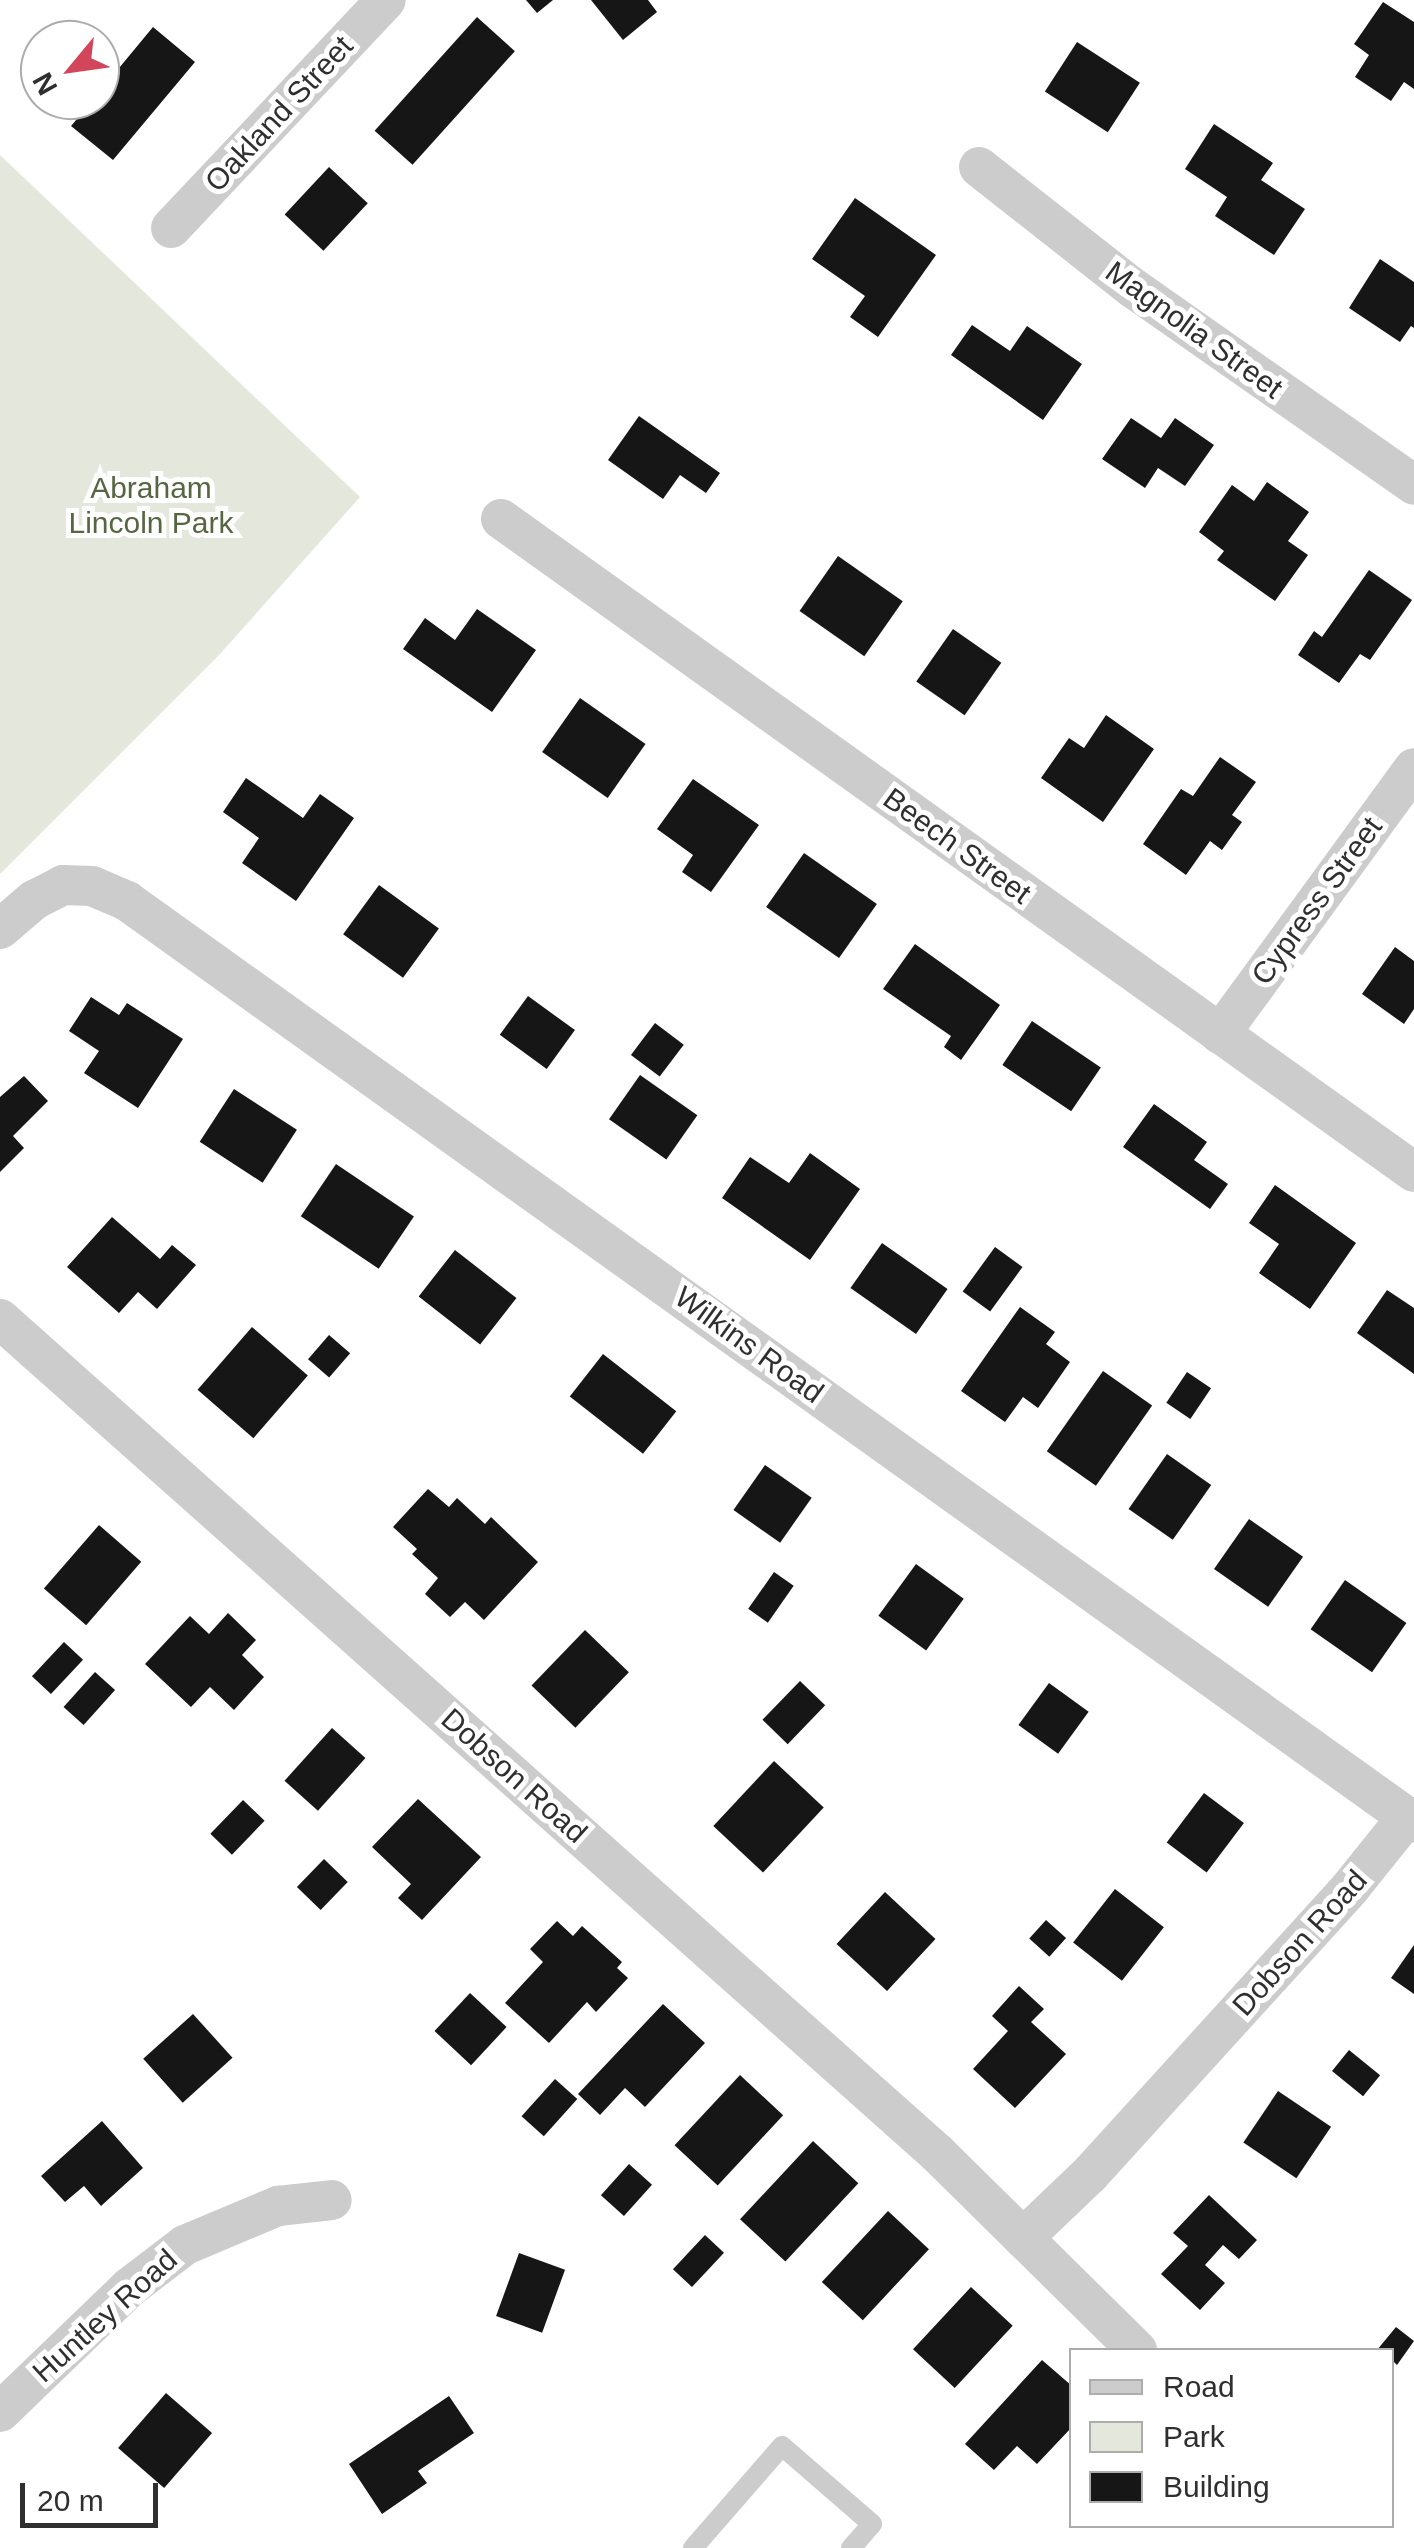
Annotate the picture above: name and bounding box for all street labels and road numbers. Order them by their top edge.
street label: Oakland Street [198,29,360,199]
street label: Magnolia Street [1098,254,1290,406]
street label: Beech Street [876,780,1038,912]
street label: Cypress Street [1244,810,1390,992]
street label: Wilkins Road [668,1279,830,1411]
street label: Dobson Road [434,1701,594,1851]
street label: Dobson Road [1225,1863,1375,2023]
street label: Huntley Road [25,2242,185,2390]

